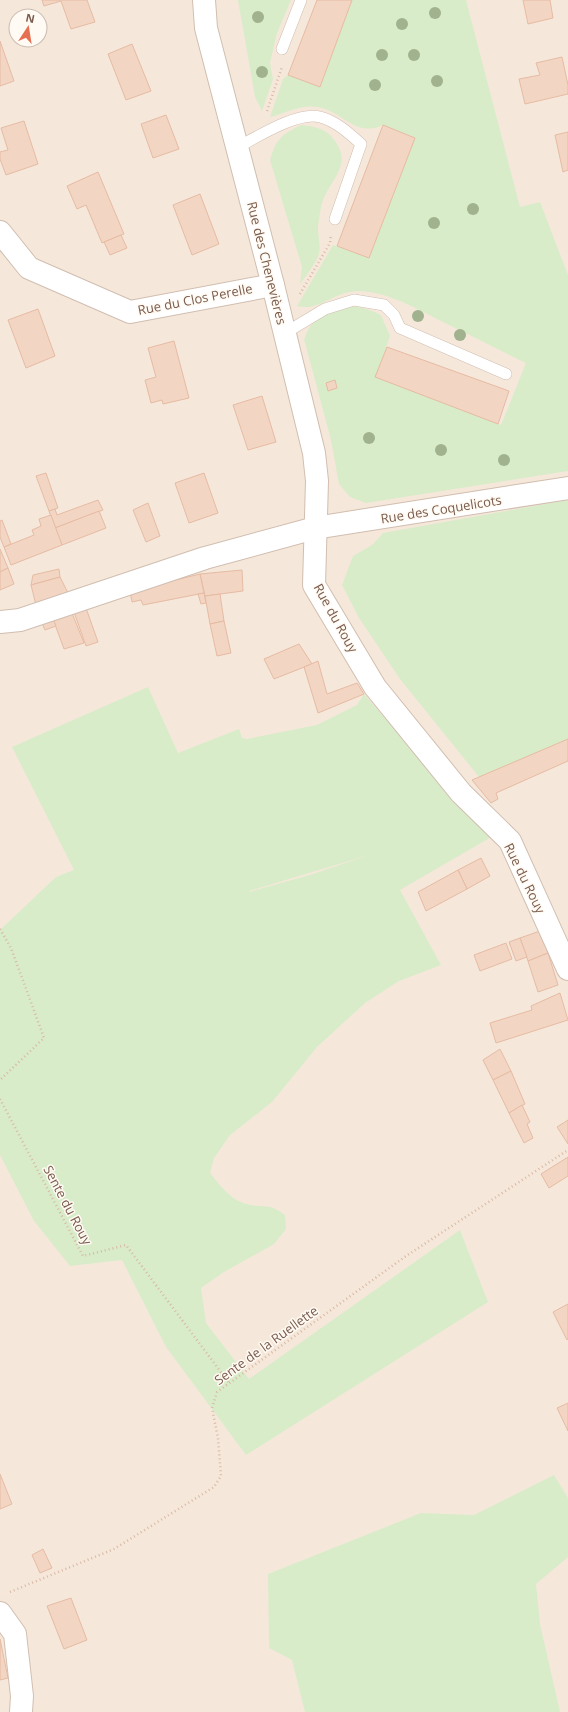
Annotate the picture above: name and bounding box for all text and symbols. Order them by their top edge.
north arrow [8,8,48,48]
text: N [24,9,36,26]
street label: Rue des Chenevières [243,200,291,326]
street label: Rue du Clos Perelle [136,279,254,319]
street label: Rue des Coquelicots [379,491,503,527]
street label: Rue du Rouy [310,580,363,656]
street label: Rue du Rouy [500,840,550,917]
street label: Sente du Rouy [40,1162,97,1248]
street label: Sente de la Ruellette [211,1301,321,1389]

